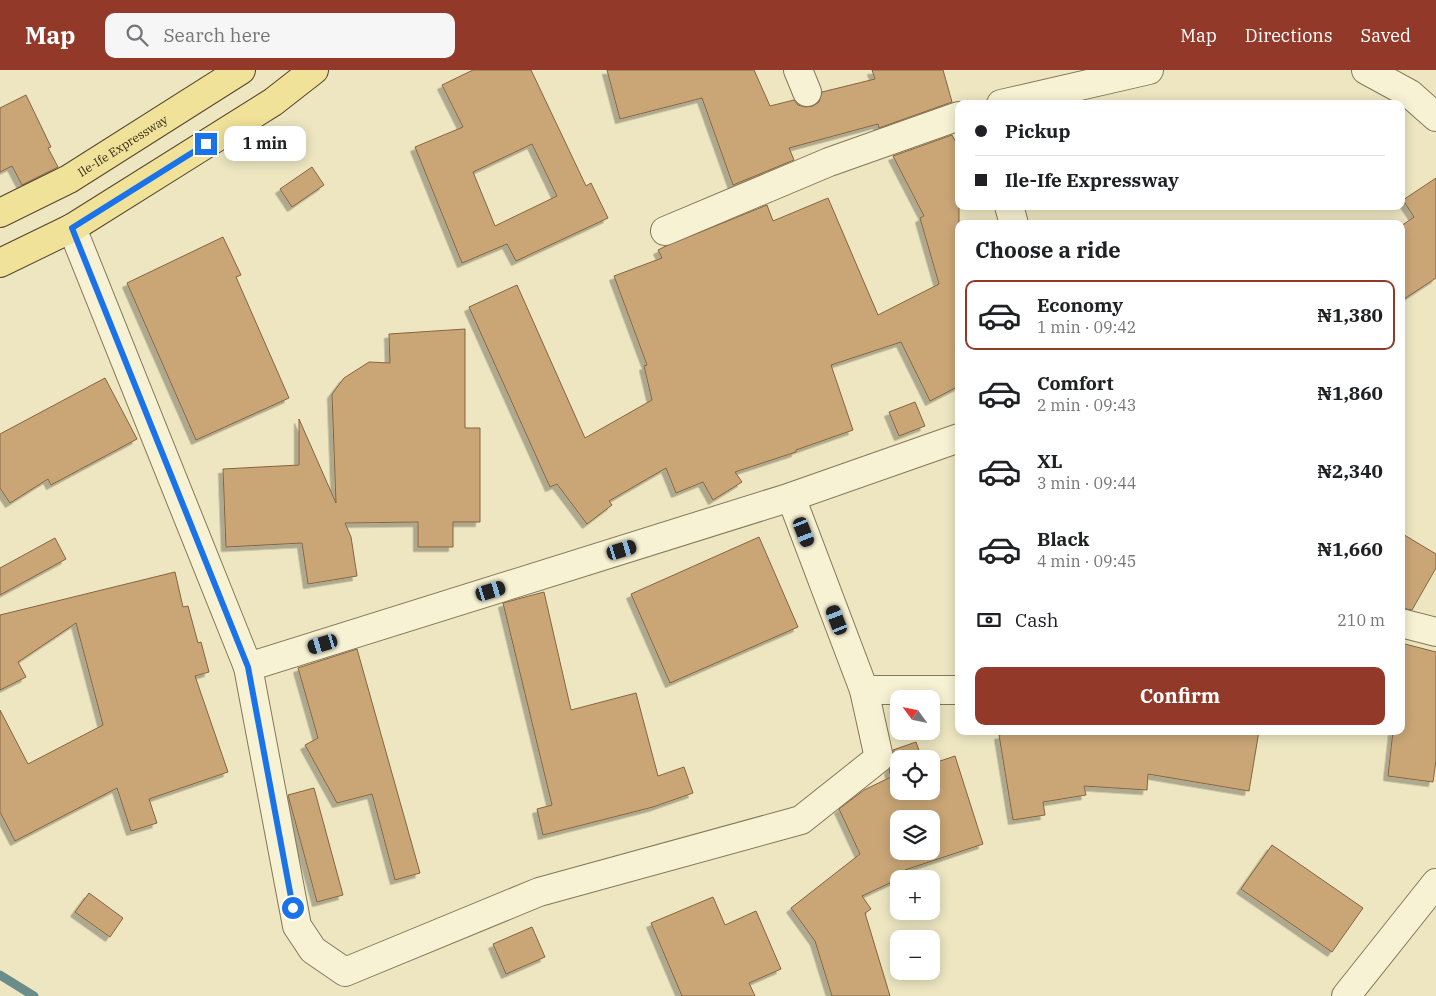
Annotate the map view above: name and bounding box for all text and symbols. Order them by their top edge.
search box [105,13,455,58]
text: Map [25,19,75,51]
icon: search [123,21,151,49]
text: Search here [163,23,270,47]
text: Map [1180,24,1217,47]
text: Directions [1245,24,1333,47]
text: Saved [1361,24,1411,47]
street label: Ile-Ife Expressway [74,111,171,179]
text: Pickup [1005,119,1070,143]
callout: 1 min [224,126,306,162]
route end [195,133,217,155]
text: 1 min [243,133,287,153]
text: Ile-Ife Expressway [1005,168,1179,192]
text: Choose a ride [975,235,1121,264]
icon: car [977,293,1022,338]
text: Economy [1037,293,1123,317]
text: ₦1,380 [1317,303,1383,327]
text: 1 min · 09:42 [1037,317,1136,337]
icon: car [977,371,1022,416]
text: Comfort [1037,371,1114,395]
text: ₦1,860 [1317,381,1383,405]
text: 2 min · 09:43 [1037,395,1136,415]
icon: car [977,449,1022,494]
text: XL [1037,449,1063,473]
text: ₦2,340 [1317,459,1383,483]
text: 3 min · 09:44 [1037,473,1136,493]
car [791,515,816,549]
icon: car [977,527,1022,572]
text: Black [1037,527,1089,551]
text: ₦1,660 [1317,537,1383,561]
car [605,538,638,562]
text: 4 min · 09:45 [1037,551,1136,571]
car [474,579,507,603]
car [824,603,849,637]
icon: cash [975,606,1003,634]
text: Cash [1015,608,1059,632]
text: 210 m [1337,610,1385,630]
car [306,632,339,656]
button: Confirm [975,667,1385,725]
north arrow [890,690,940,740]
map controls [890,690,940,980]
button: locate [890,750,940,800]
button: layers [890,810,940,860]
button: + [890,870,940,920]
route start [282,897,304,919]
button: − [890,930,940,980]

